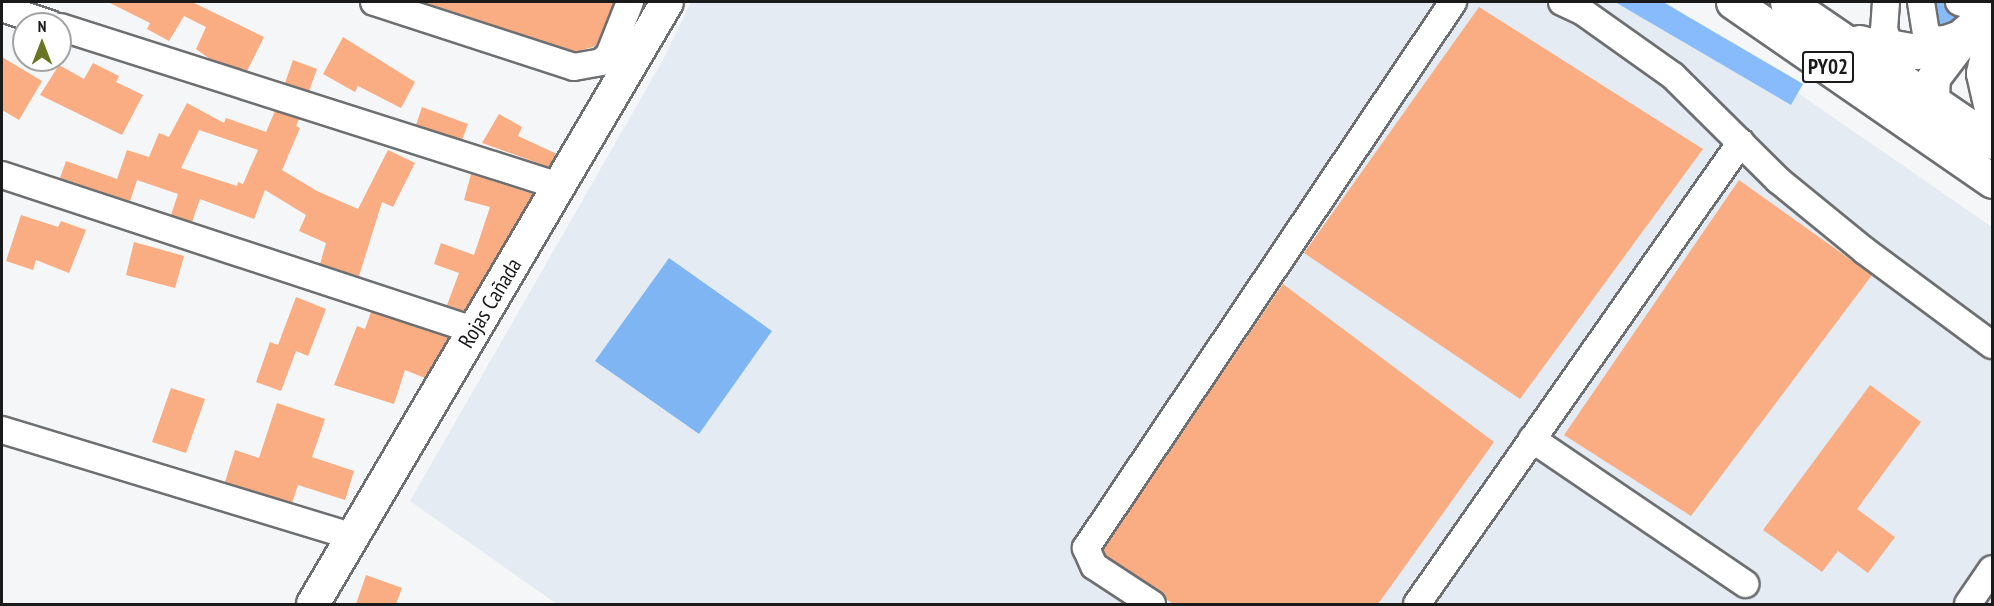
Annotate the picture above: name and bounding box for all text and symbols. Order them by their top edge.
north arrow [12,12,72,72]
text: N [38,16,46,36]
road number: PY02 [1801,49,1855,85]
street label: Rojas Cañada [453,253,527,353]

